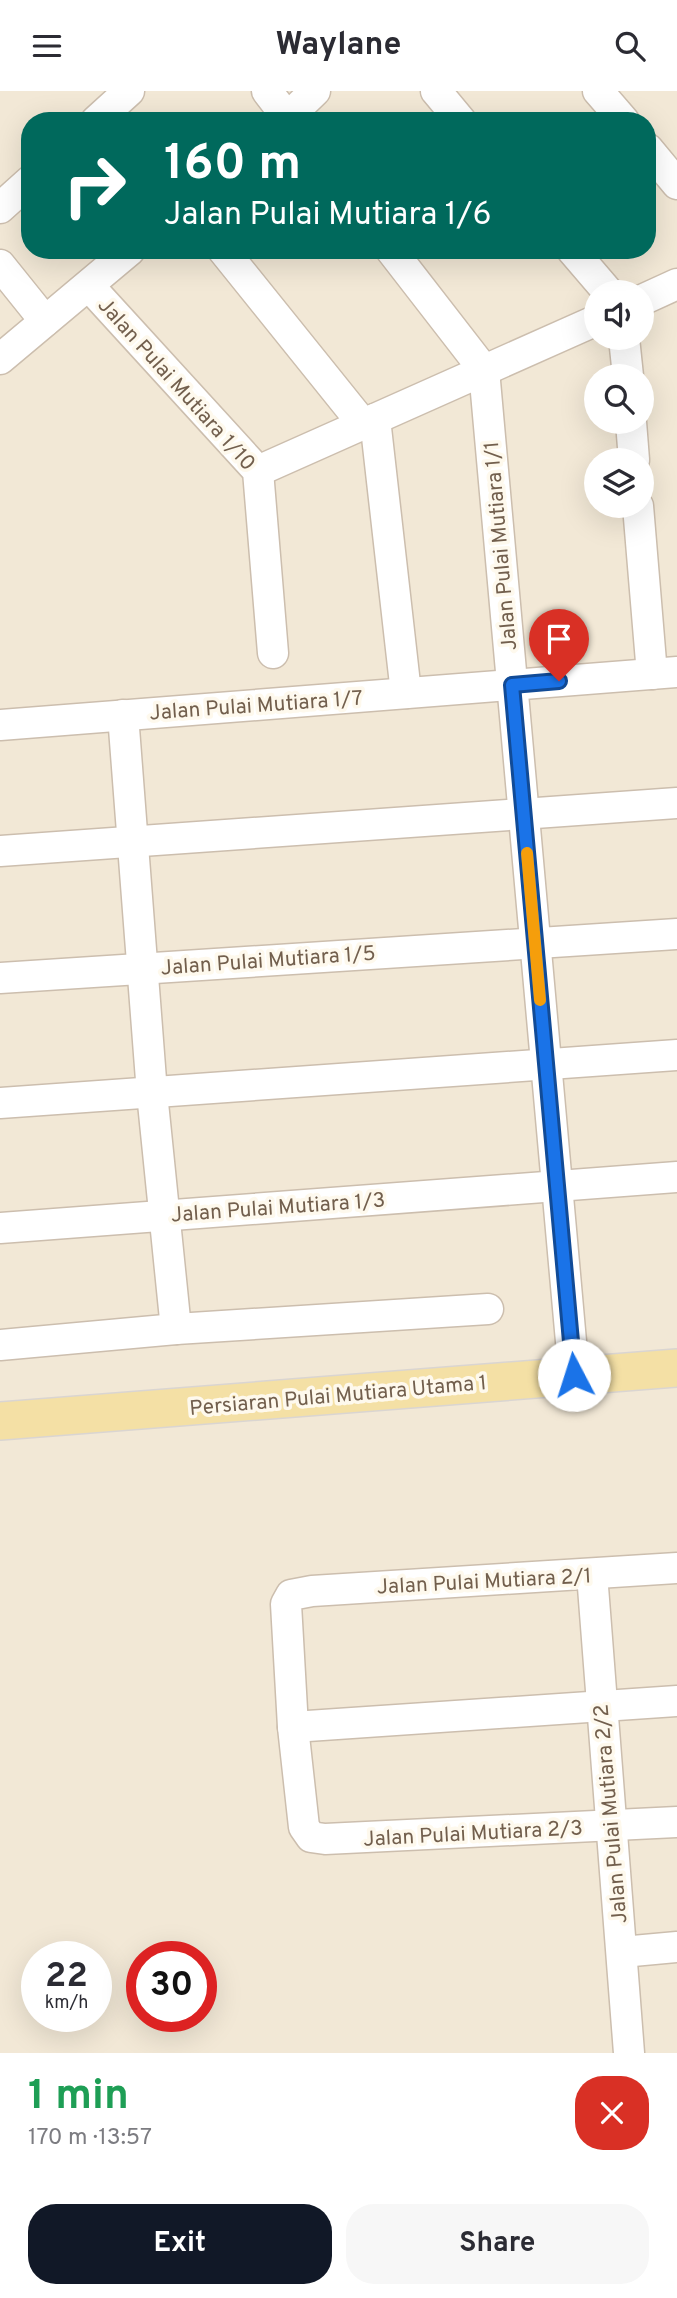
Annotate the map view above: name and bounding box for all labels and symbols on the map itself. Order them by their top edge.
street label: Jalan Pulai Mutiara 1/10 [91,293,261,477]
street label: Jalan Pulai Mutiara 1/1 [479,440,524,652]
pin [529,609,589,681]
street label: Jalan Pulai Mutiara 1/7 [149,686,364,727]
street label: Jalan Pulai Mutiara 1/5 [160,941,376,982]
street label: Jalan Pulai Mutiara 1/3 [170,1188,386,1229]
position arrow [537,1338,611,1412]
street label: Persiaran Pulai Mutiara Utama 1 [188,1370,488,1423]
street label: Jalan Pulai Mutiara 2/1 [376,1563,592,1602]
street label: Jalan Pulai Mutiara 2/2 [588,1703,635,1925]
street label: Jalan Pulai Mutiara 2/3 [362,1815,584,1854]
speed limit sign: 30 [126,1941,217,2032]

